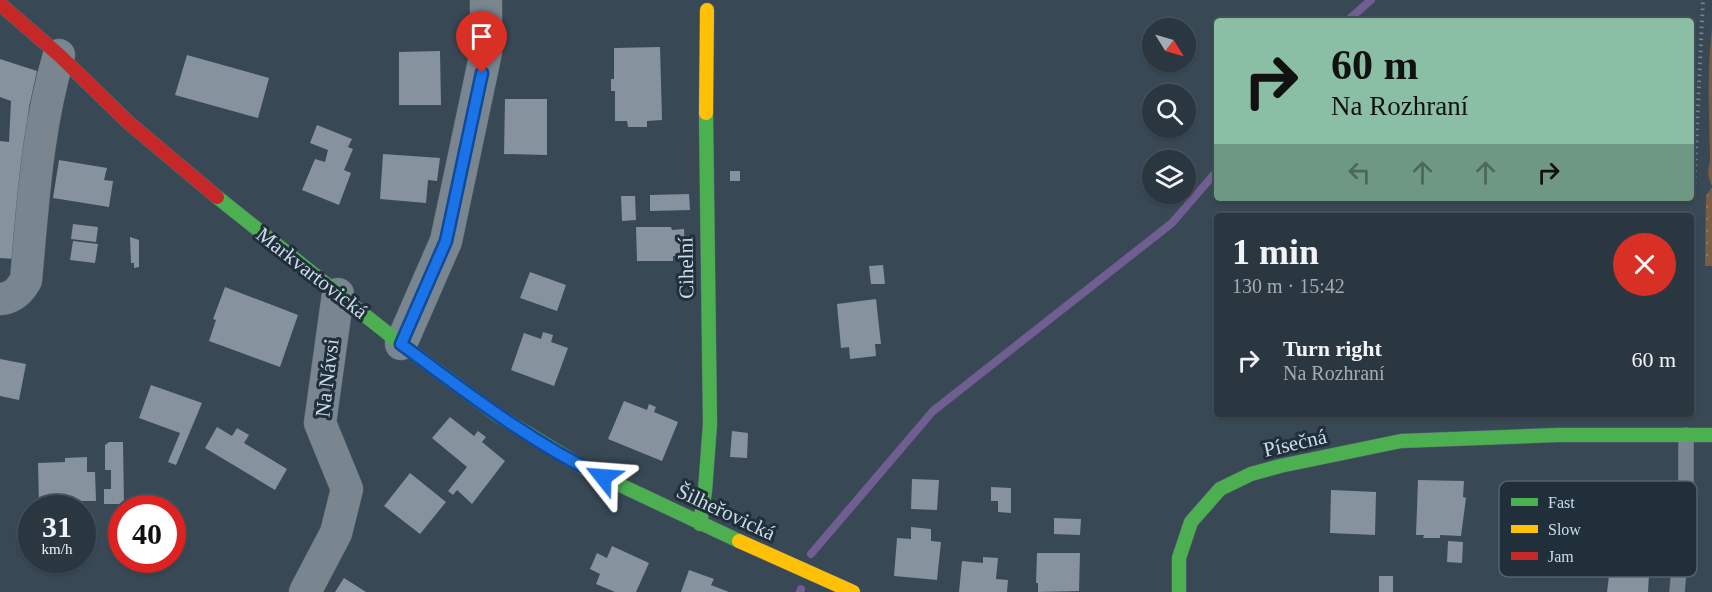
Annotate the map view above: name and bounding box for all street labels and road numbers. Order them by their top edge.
street label: Markvartovická [252,222,373,324]
street label: Cihelní [673,237,699,299]
street label: Na Návsi [310,337,344,419]
street label: Písečná [1261,424,1330,462]
street label: Šilheřovická [673,479,780,546]

